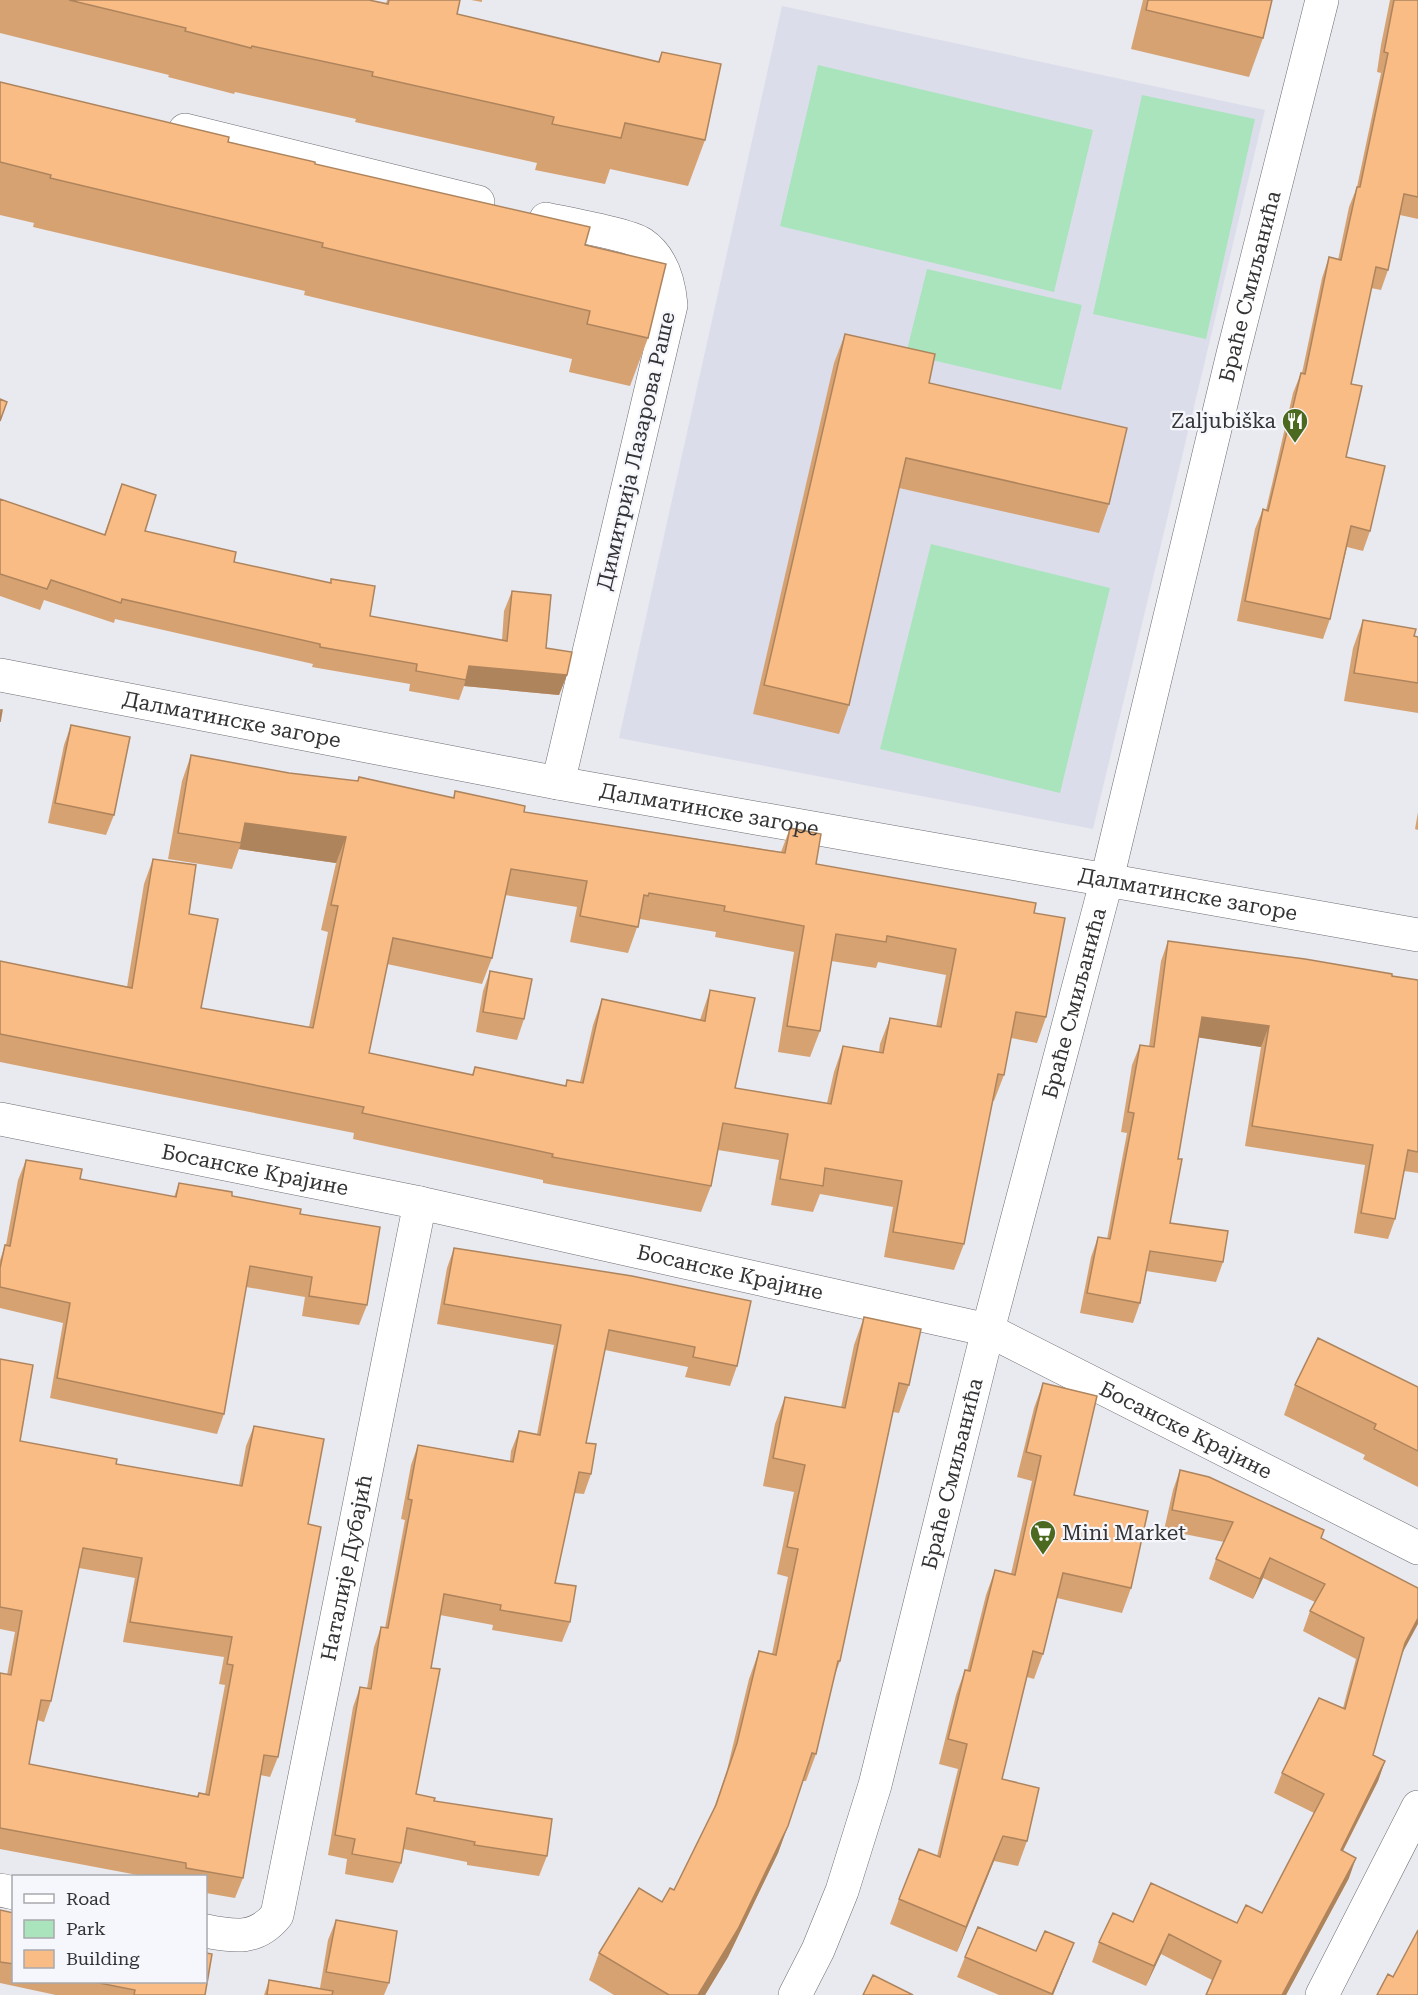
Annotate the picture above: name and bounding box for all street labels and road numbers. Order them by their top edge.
street label: Браће Смиљанића [1215,188,1286,385]
street label: Димитрија Лазарова Раше [592,310,680,592]
street label: Далматинске загоре [120,687,343,753]
street label: Далматинске загоре [598,779,821,841]
street label: Далматинске загоре [1077,863,1299,925]
street label: Браће Смиљанића [1038,905,1111,1101]
street label: Босанске Крајине [159,1140,350,1200]
street label: Босанске Крајине [635,1240,825,1305]
street label: Браће Смиљанића [917,1375,988,1572]
street label: Босанске Крајине [1096,1377,1276,1484]
street label: Наталије Дубајић [316,1472,377,1663]

